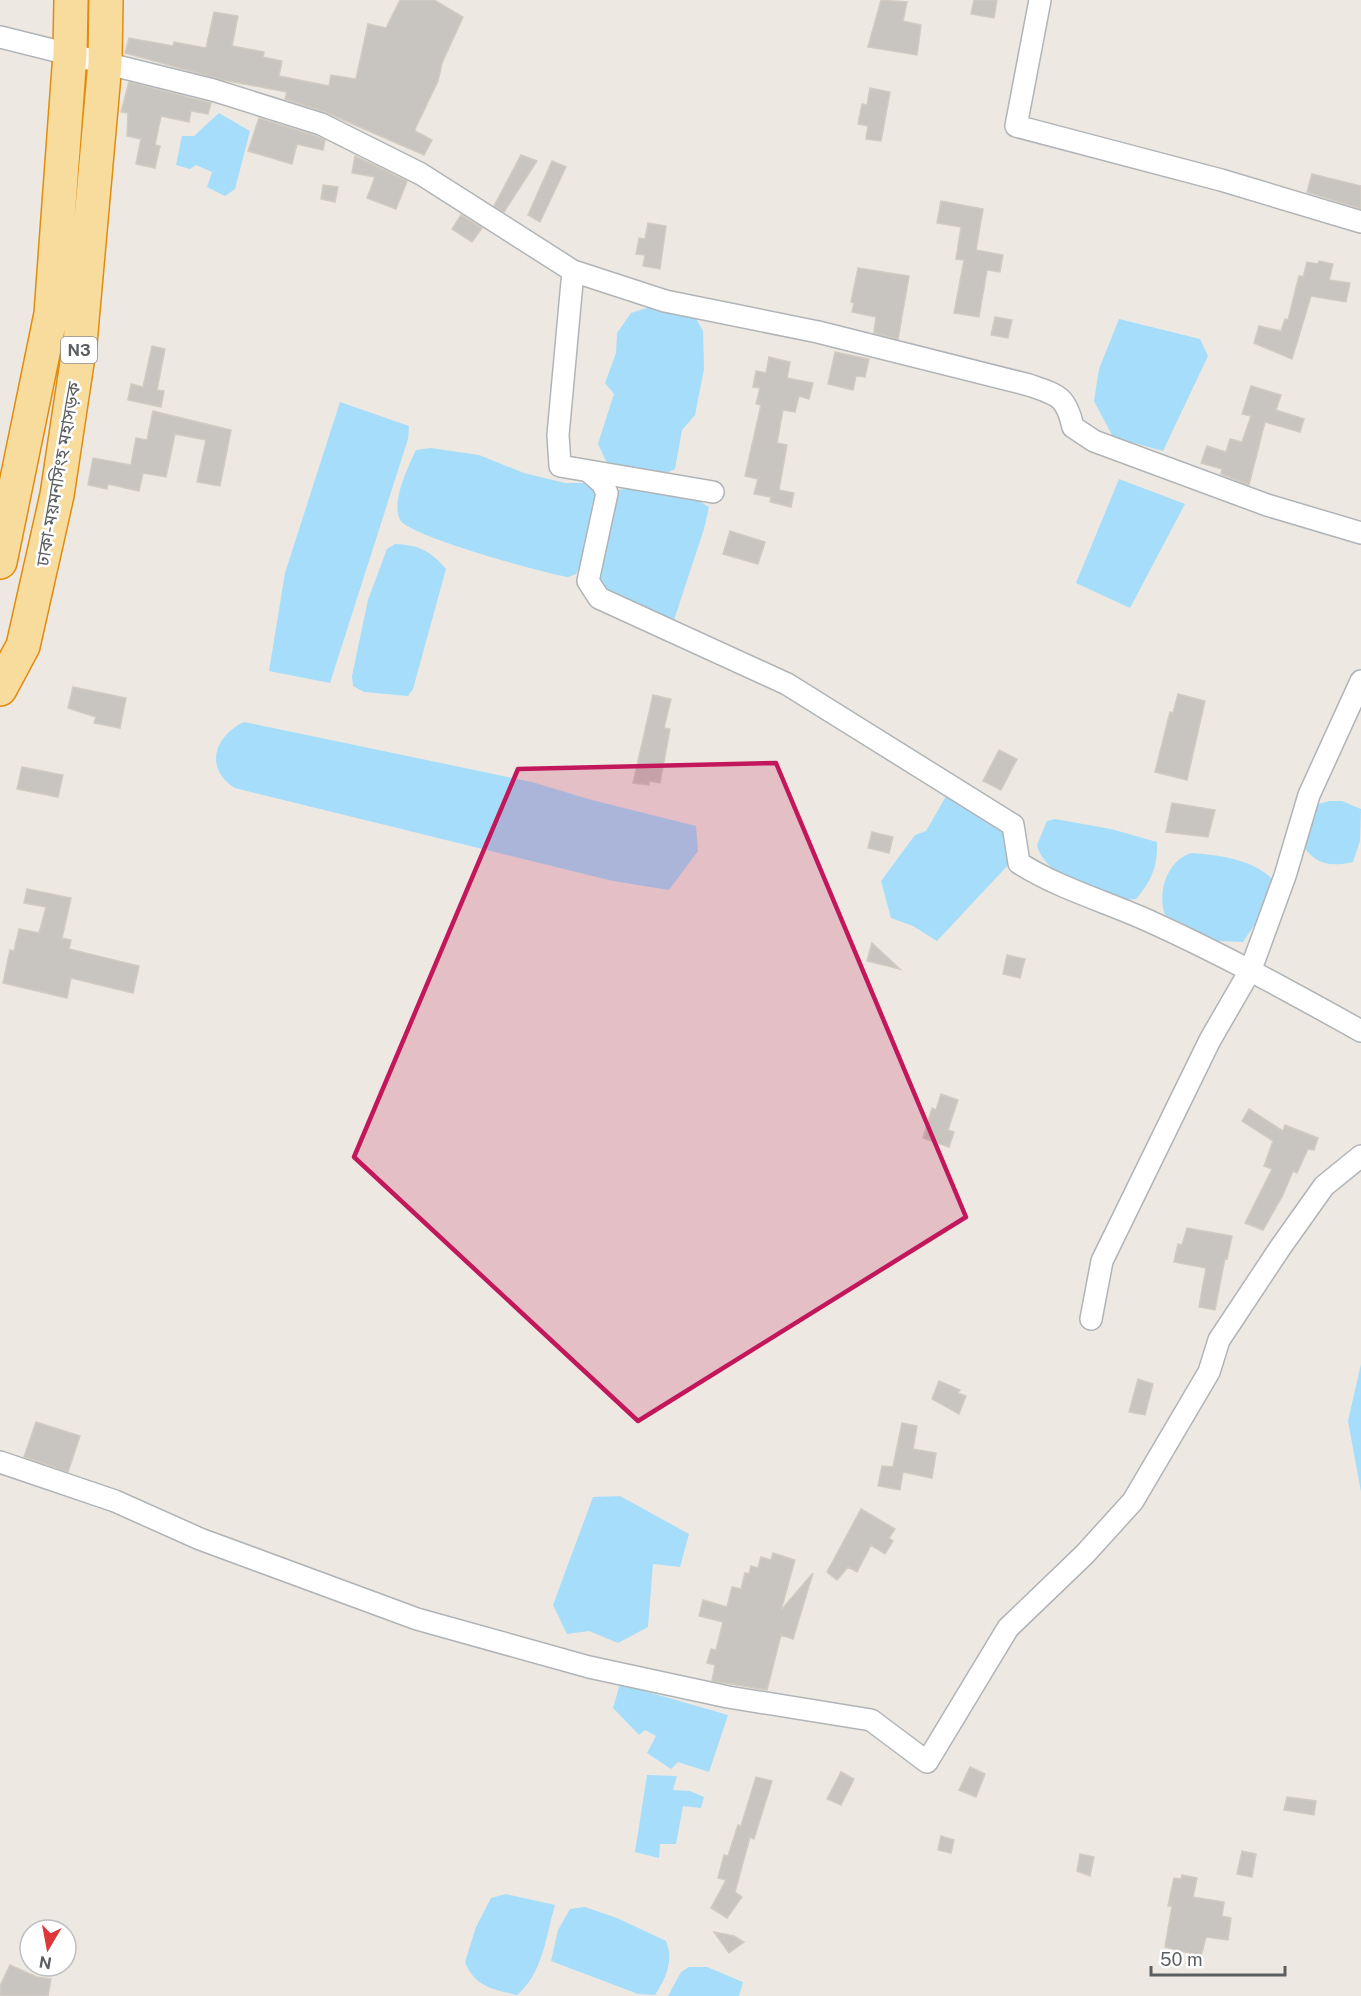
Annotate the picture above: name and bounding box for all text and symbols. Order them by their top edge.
road number: N3 [61,337,97,363]
street label: ঢাকা-ময়মনসিংহ মহাসড়ক [31,380,85,569]
north arrow [18,1918,78,1978]
scale bar [1151,1939,1284,1977]
text: 50 m [1160,1949,1203,1970]
text: N [38,1952,53,1973]

